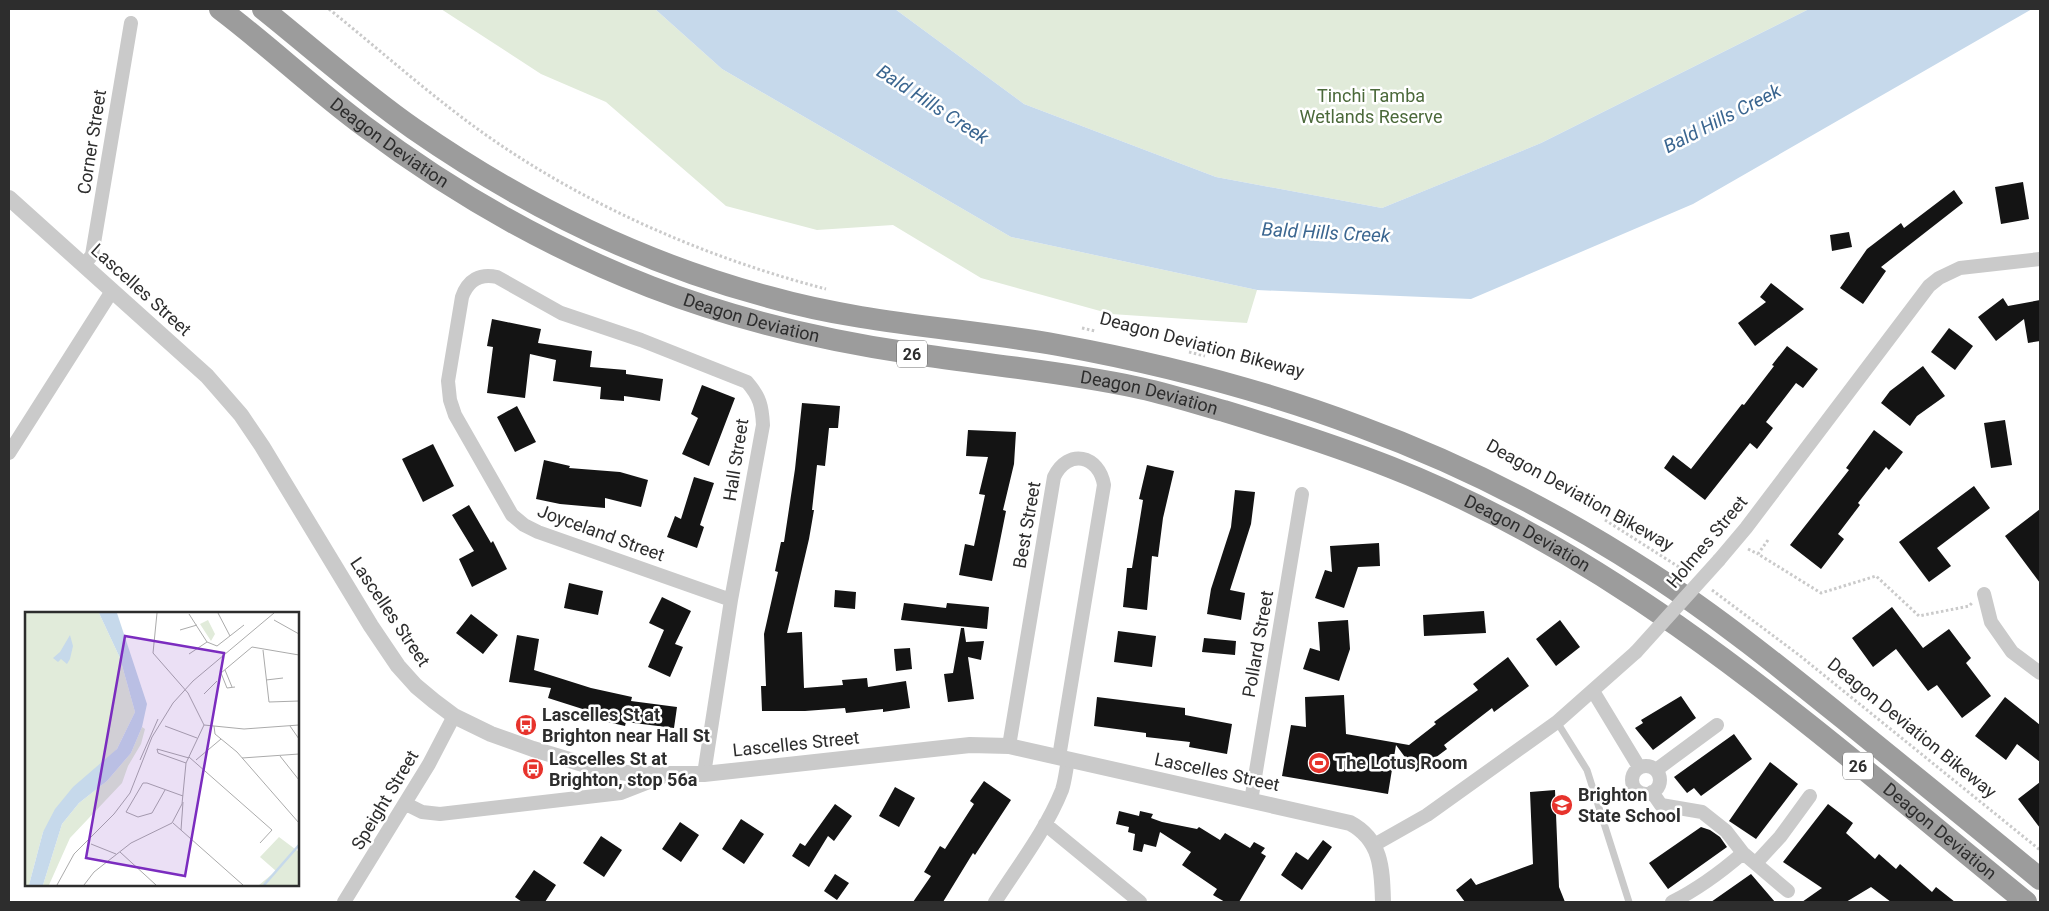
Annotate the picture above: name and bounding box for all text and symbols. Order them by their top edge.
water label: Bald Hills Creek [872,60,994,149]
water label: Bald Hills Creek [1660,79,1785,158]
park label: Tinchi Tamba Wetlands Reserve [1299,85,1443,127]
street label: Corner Street [73,88,110,196]
street label: Deagon Deviation [326,93,453,192]
water label: Bald Hills Creek [1261,218,1392,247]
street label: Lascelles Street [87,239,196,340]
street label: Deagon Deviation [681,289,822,346]
street label: Deagon Deviation Bikeway [1098,307,1307,382]
road number: 26 [897,340,927,368]
street label: Deagon Deviation [1079,366,1220,419]
street label: Hall Street [719,417,752,503]
street label: Deagon Deviation Bikeway [1483,434,1677,556]
street label: Best Street [1009,480,1044,570]
street label: Deagon Deviation [1460,491,1594,577]
street label: Holmes Street [1662,491,1751,592]
street label: Joyceland Street [535,500,668,565]
street label: Lascelles Street [346,553,435,670]
street label: Pollard Street [1238,589,1277,699]
inset map [25,612,299,886]
street label: Deagon Deviation Bikeway [1824,653,2001,802]
place label: Lascelles St at Brighton near Hall St [542,704,710,746]
bus stop icon: Lascelles St at Brighton near Hall St [514,713,538,737]
street label: Lascelles Street [732,726,860,761]
street label: Speight Street [347,746,423,853]
place label: Lascelles St at Brighton, stop 56a [549,748,698,790]
street label: Lascelles Street [1153,748,1282,795]
sports icon: The Lotus Room [1307,751,1331,775]
place label: The Lotus Room [1335,752,1468,773]
road number: 26 [1843,752,1873,779]
bus stop icon: Lascelles St at Brighton, stop 56a [521,757,545,781]
street label: Deagon Deviation [1879,778,2001,884]
place label: Brighton State School [1578,784,1681,826]
school or university icon: Brighton State School [1550,793,1574,817]

